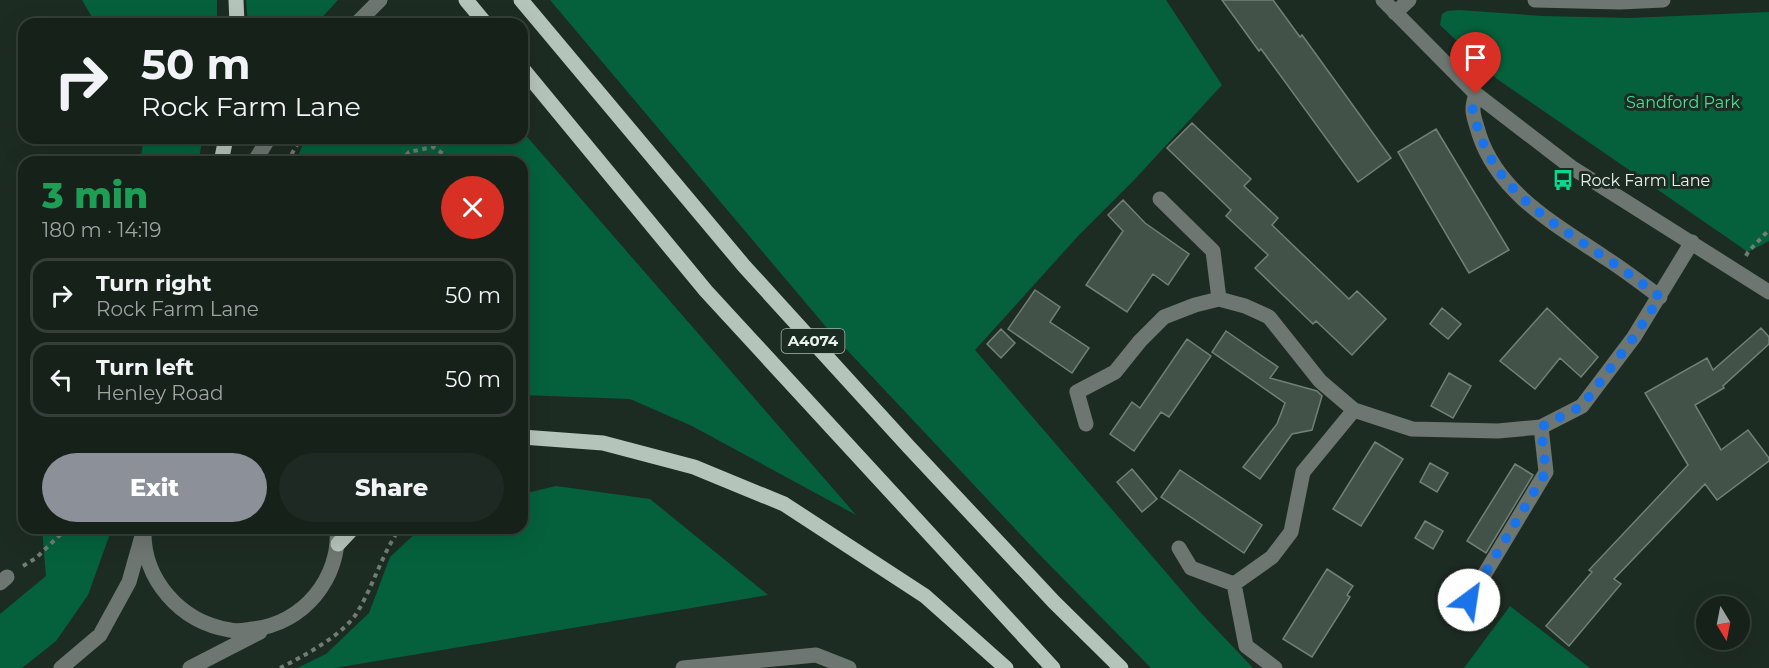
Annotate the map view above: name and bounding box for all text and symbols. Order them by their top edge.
pin [1450,32,1501,94]
text: 50 m [141,38,250,90]
icon: arrive [1459,41,1492,74]
icon: right [42,42,120,120]
text: Rock Farm Lane [141,90,361,123]
park label: Sandford Park [1626,93,1740,112]
bus stop icon: Rock Farm Lane [1551,168,1575,192]
place label: Rock Farm Lane [1580,171,1710,190]
text: 3 min [42,173,148,217]
button: close [441,176,504,239]
text: 180 m · 14:19 [42,218,161,242]
text: Turn right [96,270,211,297]
icon: right [45,279,78,312]
text: 50 m [445,282,501,309]
text: Rock Farm Lane [96,297,259,321]
road number: A4074 [782,329,844,353]
text: Turn left [96,354,194,381]
icon: left [45,363,78,396]
text: 50 m [445,366,501,393]
text: Henley Road [96,381,224,405]
button: Exit [42,453,267,522]
button: Share [279,453,504,522]
position arrow [1437,568,1501,632]
north arrow [1696,596,1750,650]
map controls [1696,596,1750,650]

